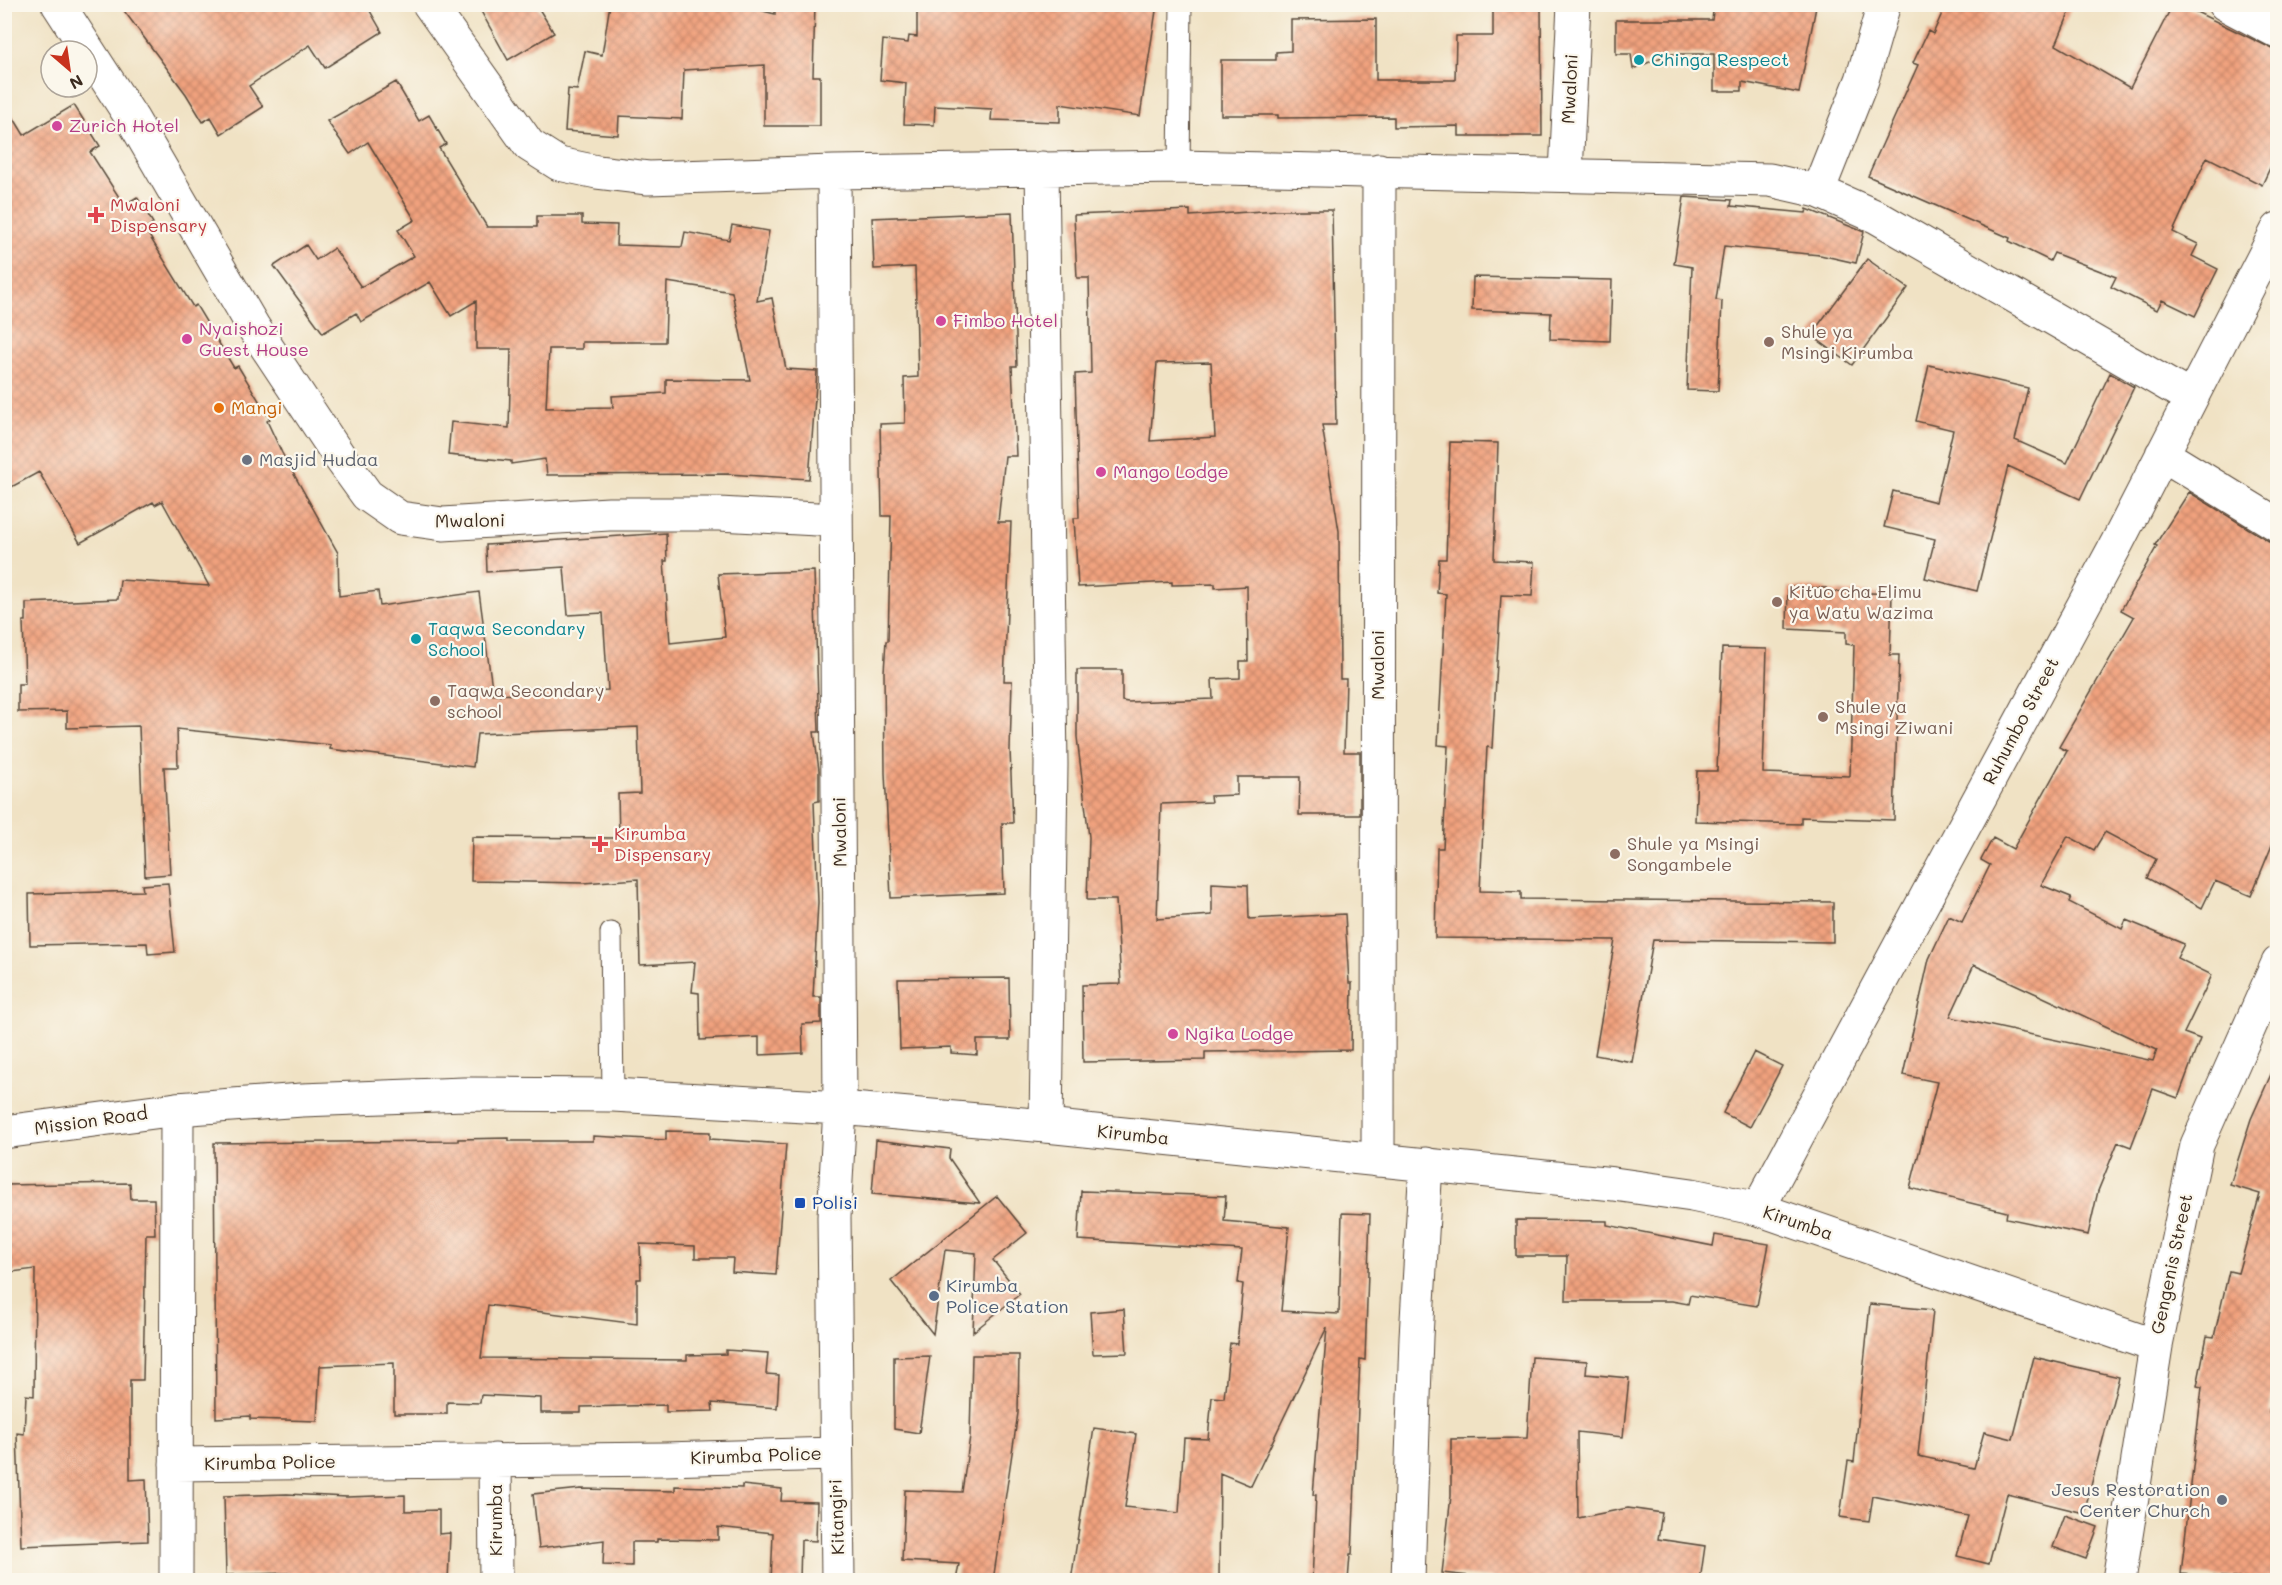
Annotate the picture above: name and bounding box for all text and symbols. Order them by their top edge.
north arrow [39,39,99,99]
place label: Chinga Respect [1651,47,1789,71]
street label: Mwaloni [1555,53,1583,125]
marker: Chinga Respect [1632,53,1646,67]
text: N [66,70,87,95]
place label: Zurich Hotel [69,113,179,137]
marker: Zurich Hotel [50,119,64,133]
place label: Mwaloni Dispensary [110,192,207,237]
marker: Mwaloni Dispensary [87,206,105,224]
place label: Fimbo Hotel [953,308,1058,332]
marker: Fimbo Hotel [934,314,948,328]
place label: Nyaishozi Guest House [199,316,309,361]
place label: Shule ya Msingi Kirumba [1781,319,1914,364]
marker: Nyaishozi Guest House [180,332,194,346]
marker: Shule ya Msingi Kirumba [1762,335,1776,349]
place label: Mangi [231,395,282,419]
marker: Mangi [212,401,226,415]
place label: Masjid Hudaa [259,447,379,471]
marker: Masjid Hudaa [240,453,254,467]
place label: Mango Lodge [1113,459,1229,483]
marker: Mango Lodge [1094,465,1108,479]
street label: Mwaloni [435,507,505,533]
place label: Kituo cha Elimu ya Watu Wazima [1789,579,1934,624]
marker: Kituo cha Elimu ya Watu Wazima [1770,595,1784,609]
place label: Taqwa Secondary School [428,616,585,661]
street label: Mwaloni [1365,630,1389,700]
marker: Taqwa Secondary School [409,632,423,646]
street label: Ruhumbo Street [1976,653,2064,788]
place label: Taqwa Secondary school [447,678,604,723]
marker: Taqwa Secondary school [428,694,442,708]
place label: Shule ya Msingi Ziwani [1835,694,1954,739]
marker: Shule ya Msingi Ziwani [1816,710,1830,724]
street label: Mwaloni [826,797,852,867]
place label: Kirumba Dispensary [614,821,711,866]
place label: Shule ya Msingi Songambele [1627,831,1759,876]
marker: Kirumba Dispensary [591,835,609,853]
marker: Shule ya Msingi Songambele [1608,847,1622,861]
place label: Ngika Lodge [1185,1021,1294,1045]
marker: Ngika Lodge [1166,1027,1180,1041]
street label: Mission Road [33,1100,149,1140]
street label: Kirumba [1096,1118,1170,1150]
place label: Polisi [812,1190,858,1214]
street label: Gengenis Street [2144,1191,2198,1336]
marker: Polisi [793,1196,807,1210]
street label: Kirumba [1760,1199,1836,1245]
place label: Kirumba Police Station [946,1273,1069,1318]
marker: Kirumba Police Station [927,1289,941,1303]
street label: Kirumba Police [690,1441,822,1469]
street label: Kirumba Police [204,1449,336,1475]
place label: Jesus Restoration Center Church [2052,1477,2210,1522]
street label: Kitangiri [823,1479,849,1555]
street label: Kirumba [483,1484,507,1556]
marker: Jesus Restoration Center Church [2215,1493,2229,1507]

